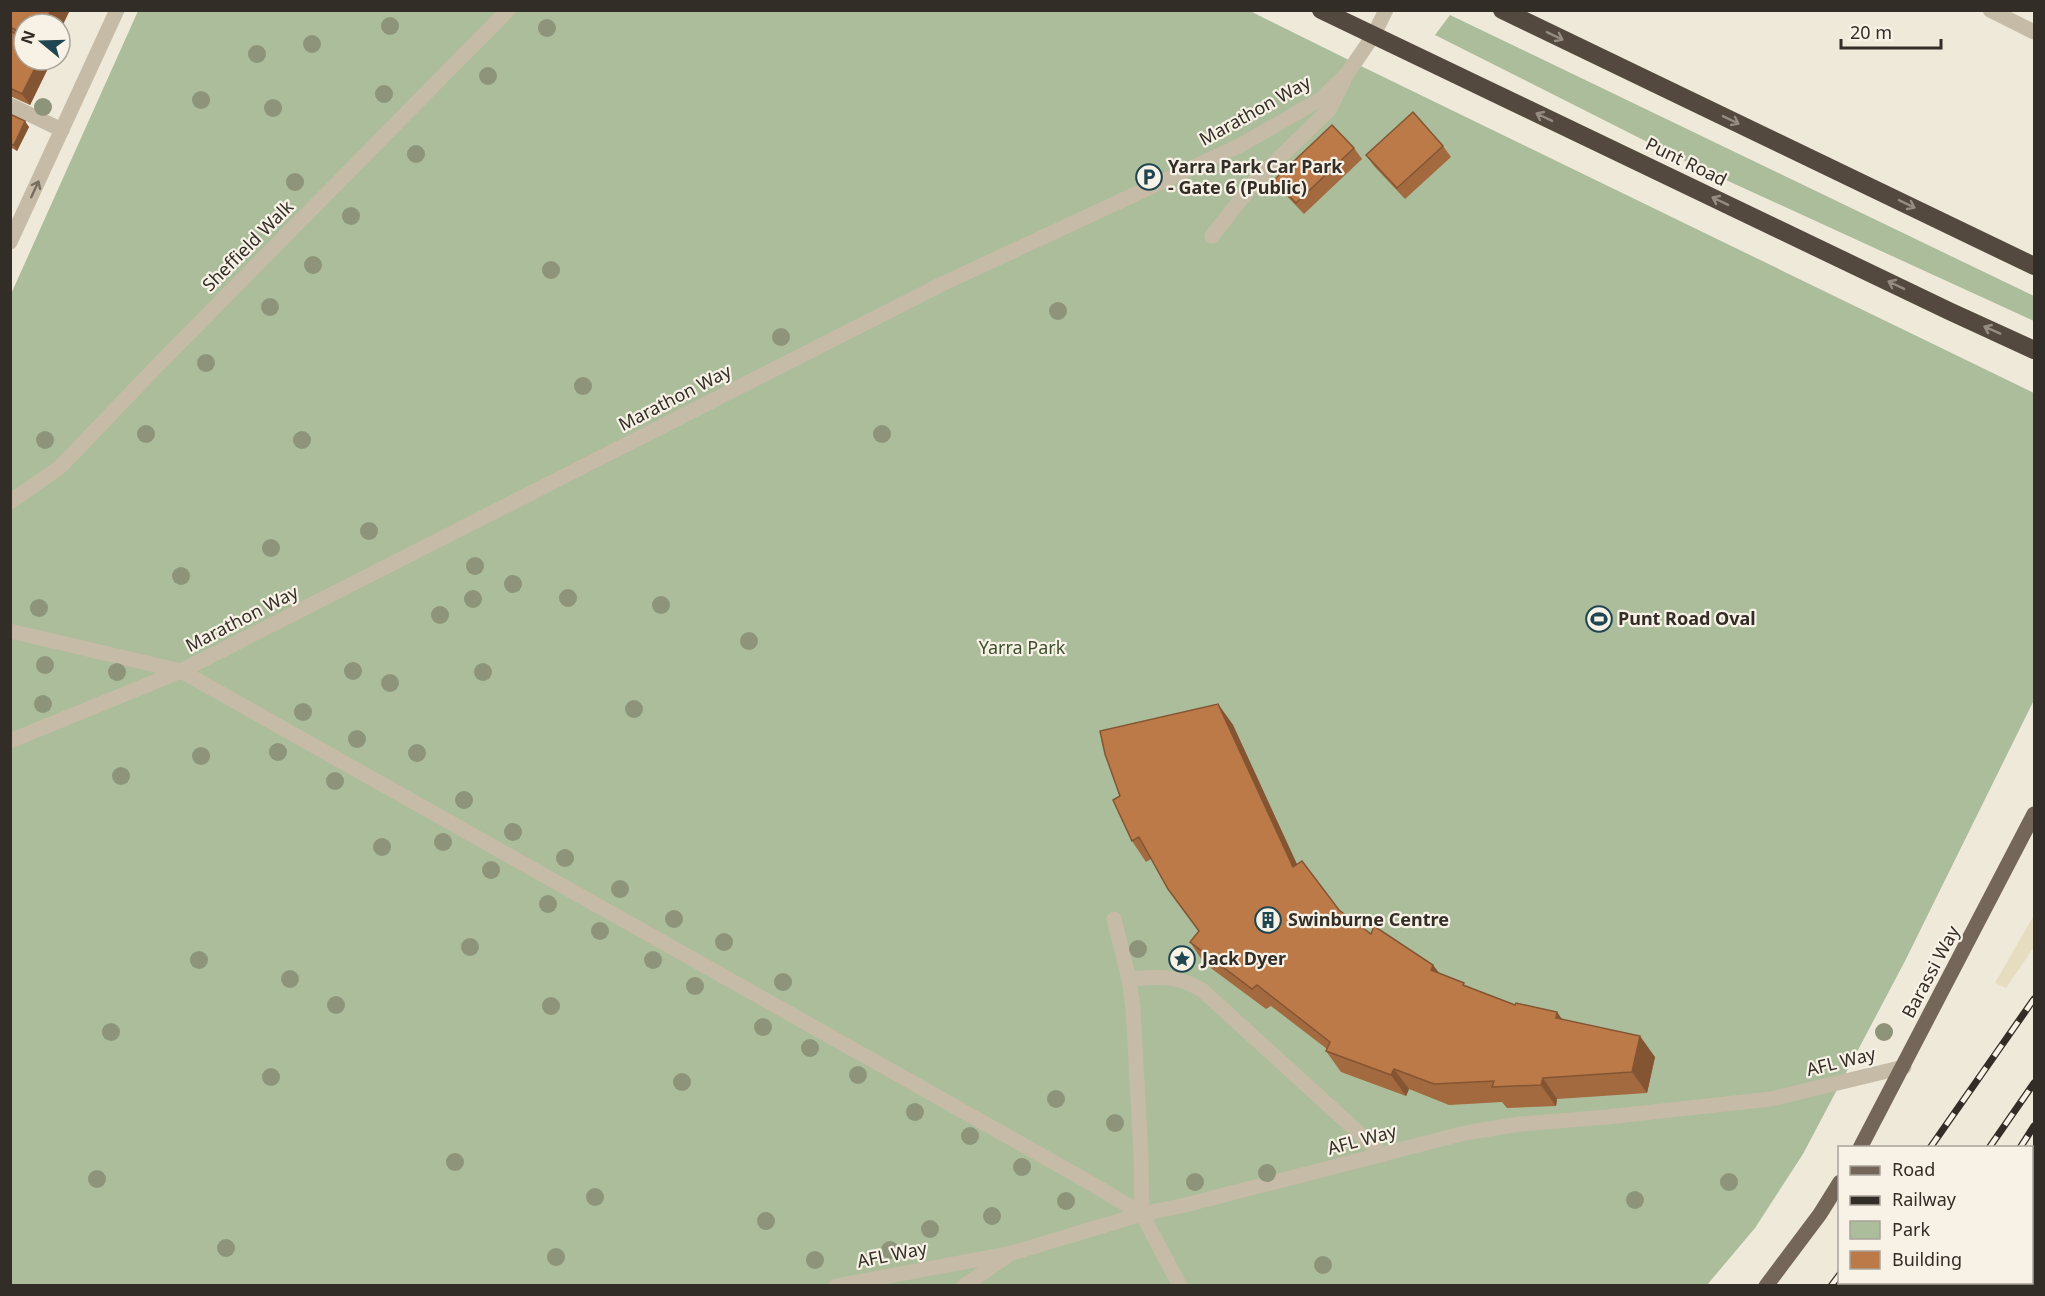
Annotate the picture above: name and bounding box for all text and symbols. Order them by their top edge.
north arrow [12,12,72,72]
scale bar [1841,12,1942,50]
text: 20 m [1850,20,1892,44]
text: N [15,27,40,47]
one-way arrow [1545,30,1563,42]
street label: Marathon Way [1195,69,1315,151]
one-way arrow [1535,111,1553,123]
one-way arrow [1721,114,1739,126]
street label: Punt Road [1642,131,1731,191]
place label: Yarra Park Car Park - Gate 6 (Public) [1168,154,1343,199]
parking icon: Yarra Park Car Park - Gate 6 (Public) [1134,162,1164,192]
one-way arrow [30,181,41,199]
street label: Sheffield Walk [197,194,298,296]
one-way arrow [1711,195,1729,207]
one-way arrow [1897,199,1915,211]
one-way arrow [1887,279,1905,291]
one-way arrow [1983,324,2001,335]
street label: Marathon Way [614,358,736,436]
street label: Marathon Way [181,579,303,657]
sports icon: Punt Road Oval [1584,604,1614,634]
place label: Punt Road Oval [1618,606,1756,630]
park label: Yarra Park [979,635,1066,659]
building icon: Swinburne Centre [1253,905,1283,935]
place label: Swinburne Centre [1288,907,1449,931]
street label: Barassi Way [1896,921,1965,1022]
place icon: Jack Dyer [1167,944,1197,974]
place label: Jack Dyer [1200,946,1286,970]
street label: AFL Way [1804,1041,1879,1081]
street label: AFL Way [1325,1118,1400,1160]
legend [1838,1146,2033,1284]
text: Road [1892,1157,1935,1181]
text: Railway [1892,1187,1957,1211]
text: Park [1892,1217,1930,1241]
street label: AFL Way [855,1235,930,1273]
text: Building [1892,1247,1962,1271]

